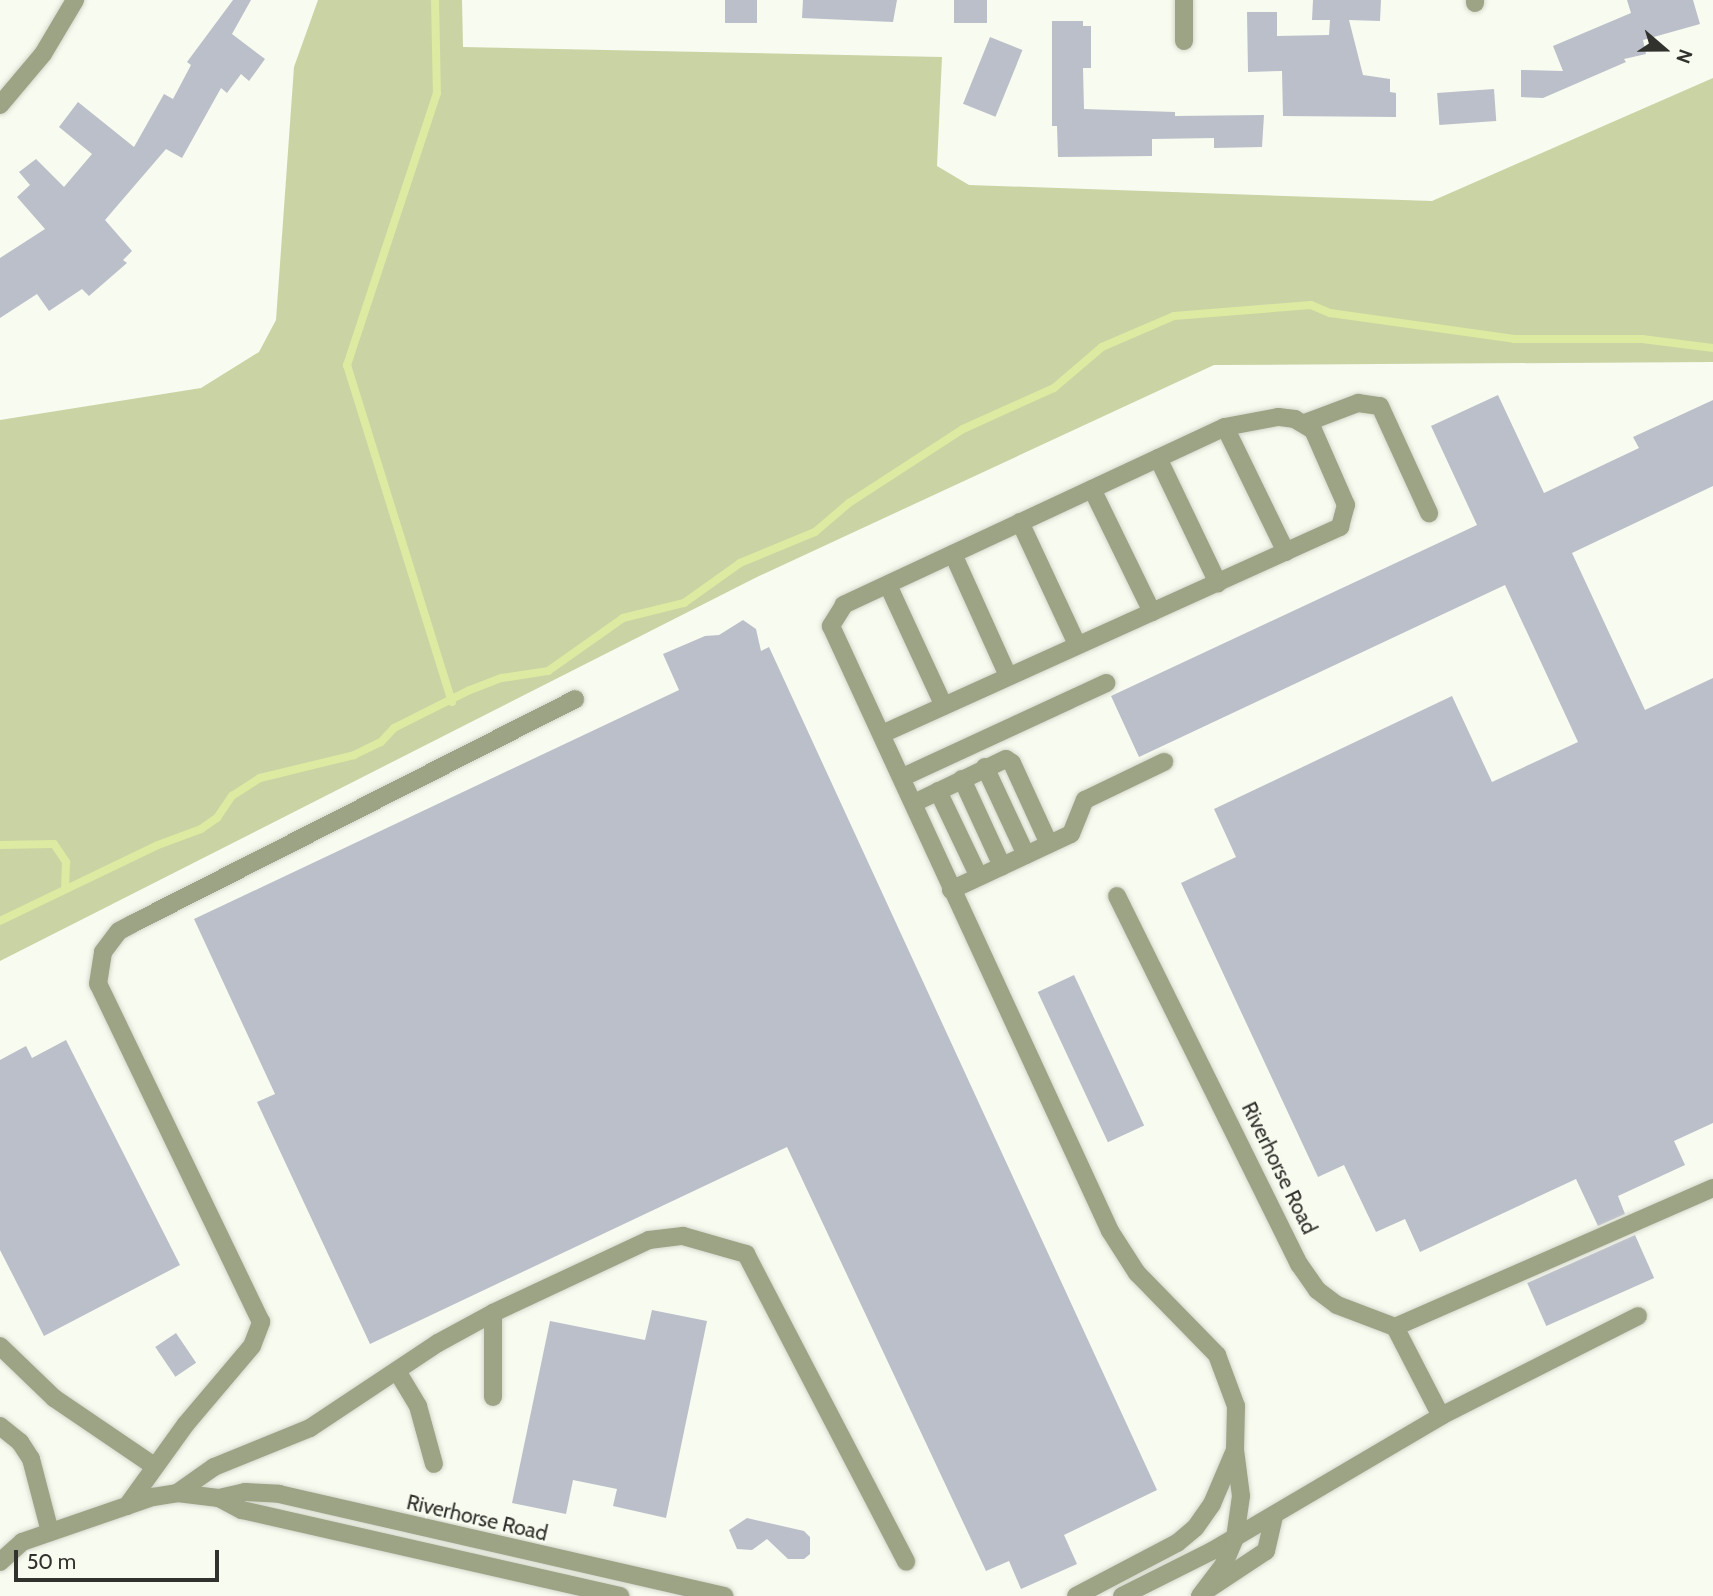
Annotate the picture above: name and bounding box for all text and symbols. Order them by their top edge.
north arrow [1629,14,1699,84]
text: N [1671,46,1697,67]
street label: Riverhorse Road [1236,1098,1322,1238]
street label: Riverhorse Road [404,1490,550,1546]
scale bar [18,1536,222,1580]
text: 50 m [27,1549,76,1574]

